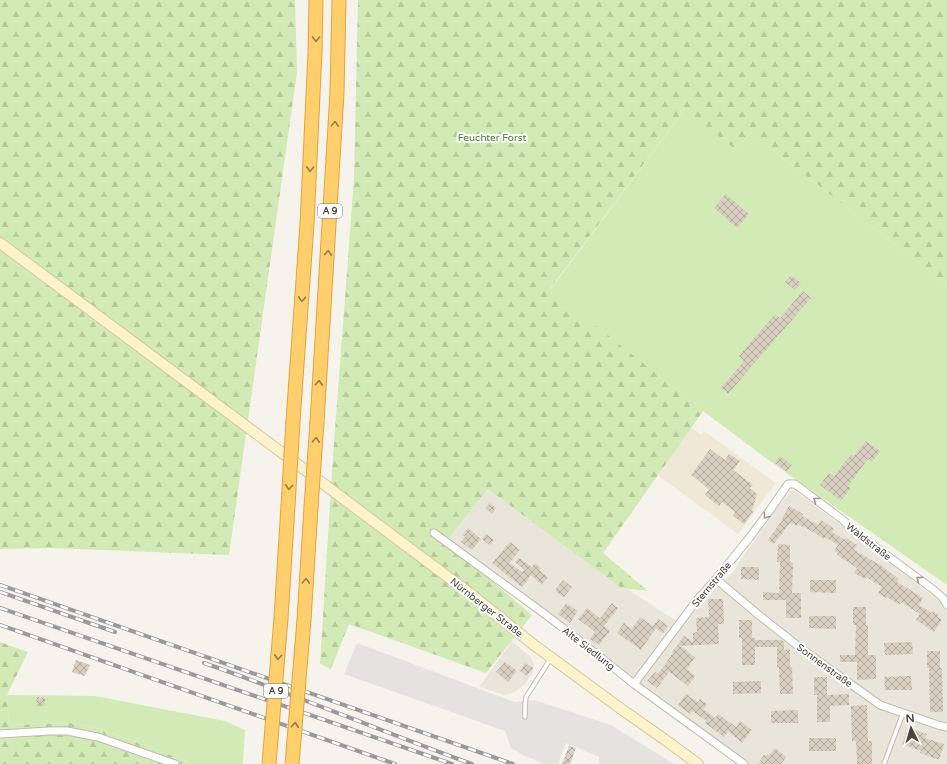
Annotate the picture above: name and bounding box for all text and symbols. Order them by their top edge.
one-way arrow [311,36,320,42]
one-way arrow [331,121,340,127]
park label: Feuchter Forst [458,132,527,144]
one-way arrow [306,166,315,172]
road number: A 9 [318,204,342,218]
one-way arrow [323,250,332,257]
one-way arrow [298,296,307,302]
one-way arrow [315,380,324,386]
one-way arrow [311,437,320,443]
one-way arrow [284,484,293,490]
one-way arrow [813,498,820,505]
one-way arrow [763,512,770,519]
street label: Waldstraße [843,520,894,563]
street label: Sternstraße [689,559,734,610]
street label: Nürnberger Straße [448,576,525,640]
one-way arrow [916,577,923,584]
one-way arrow [302,578,310,584]
street label: Alte Siedlung [560,625,617,673]
street label: Sonnenstraße [794,642,855,690]
one-way arrow [274,654,283,660]
road number: A 9 [264,684,288,698]
north arrow [891,708,931,748]
text: N [905,712,915,725]
one-way arrow [291,722,300,728]

